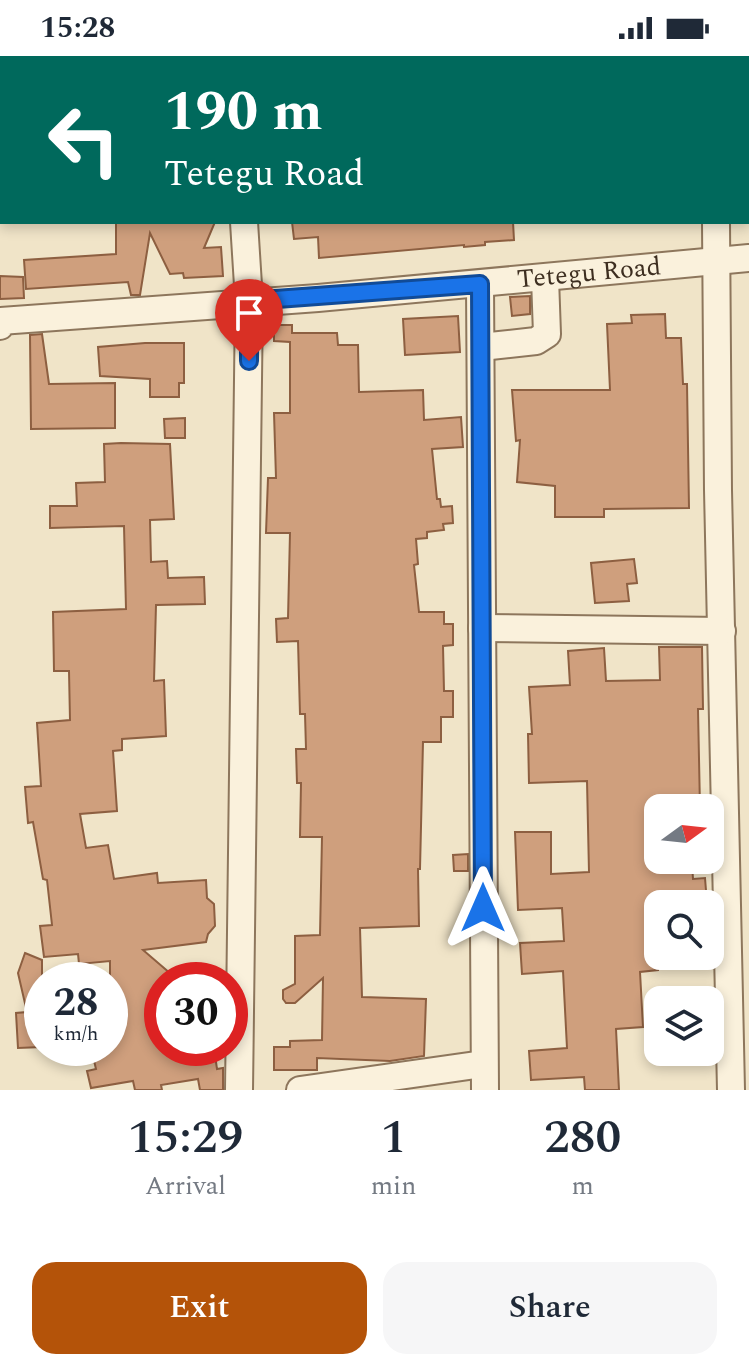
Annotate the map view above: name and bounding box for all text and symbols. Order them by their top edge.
text: 15:28 [40,5,115,51]
text: 190 m [164,70,323,155]
icon: left [32,88,136,192]
text: Tetegu Road [164,147,364,202]
street label: Tetegu Road [515,246,663,299]
pin [215,279,283,361]
icon: arrive [227,291,271,335]
north arrow [644,794,724,874]
map controls [644,794,724,1066]
position arrow [441,866,525,950]
button: search [644,890,724,970]
speed limit sign: 30 [144,962,248,1066]
text: 28 [54,973,98,1034]
button: layers [644,986,724,1066]
text: km/h [54,1019,99,1049]
text: 15:29 [128,1101,243,1174]
text: 1 [381,1101,406,1174]
text: 280 [544,1101,621,1174]
text: Arrival [145,1166,226,1206]
text: min [371,1166,416,1206]
text: m [571,1166,594,1206]
button: Exit [32,1262,367,1354]
button: Share [383,1262,717,1354]

